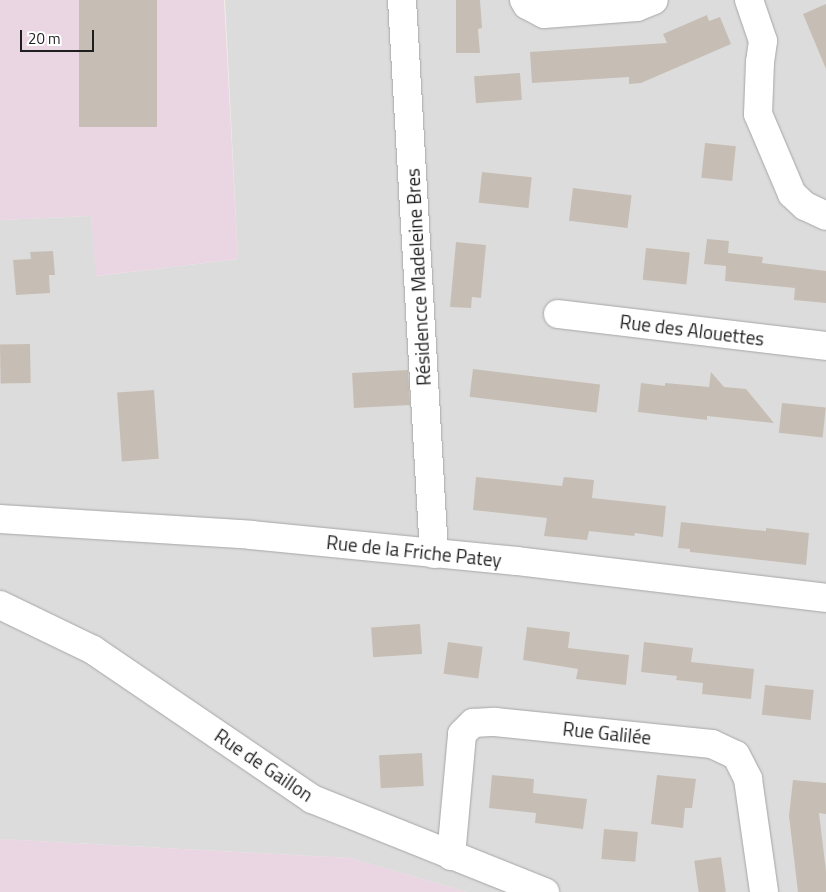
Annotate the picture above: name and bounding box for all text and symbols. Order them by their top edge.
scale bar [22,20,96,52]
text: 20 m [28,27,61,50]
street label: Résidencce Madeleine Bres [401,168,435,386]
street label: Rue des Alouettes [618,310,766,350]
street label: Rue de la Friche Patey [325,530,503,572]
street label: Rue Galilée [562,717,652,749]
street label: Rue de Gaillon [210,724,318,806]

